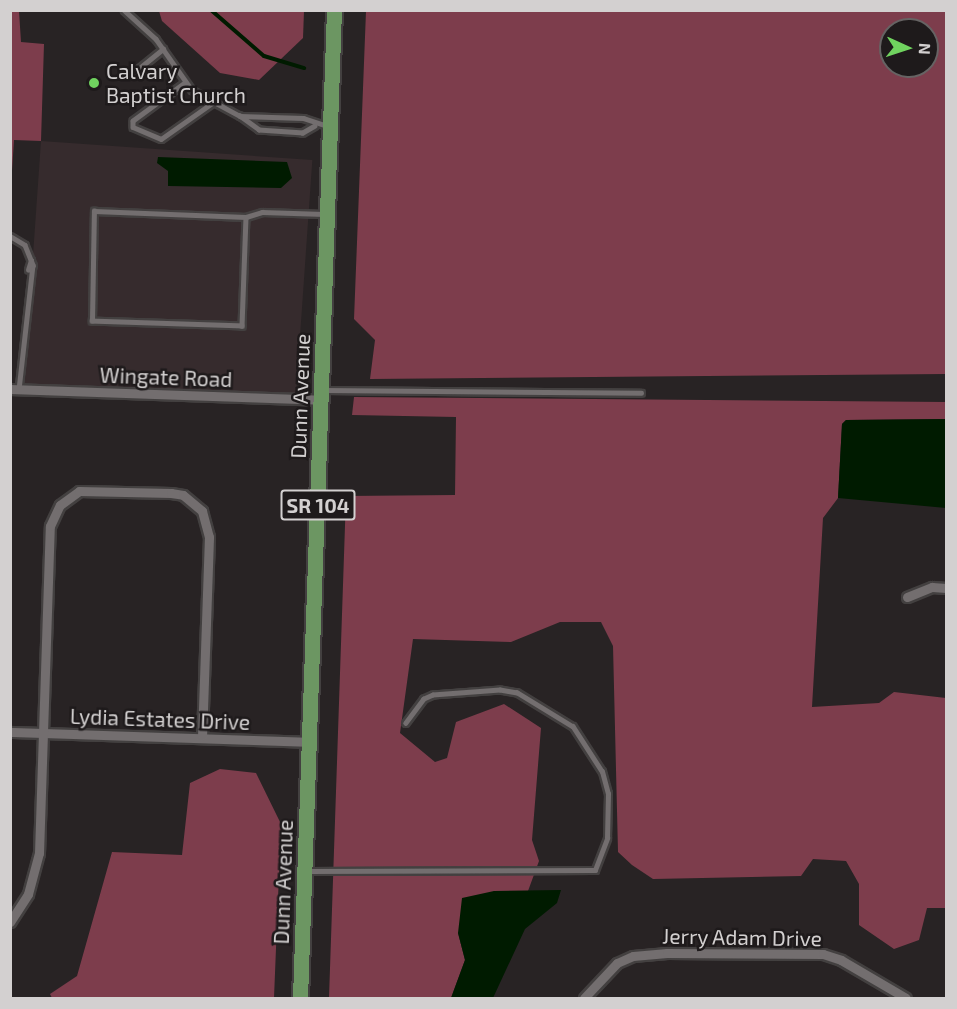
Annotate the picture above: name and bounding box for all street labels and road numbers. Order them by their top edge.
street label: Dunn Avenue [285,333,315,459]
street label: Wingate Road [99,362,233,392]
road number: SR 104 [280,488,356,522]
street label: Lydia Estates Drive [69,703,251,735]
street label: Dunn Avenue [268,819,298,945]
street label: Jerry Adam Drive [661,923,823,951]

